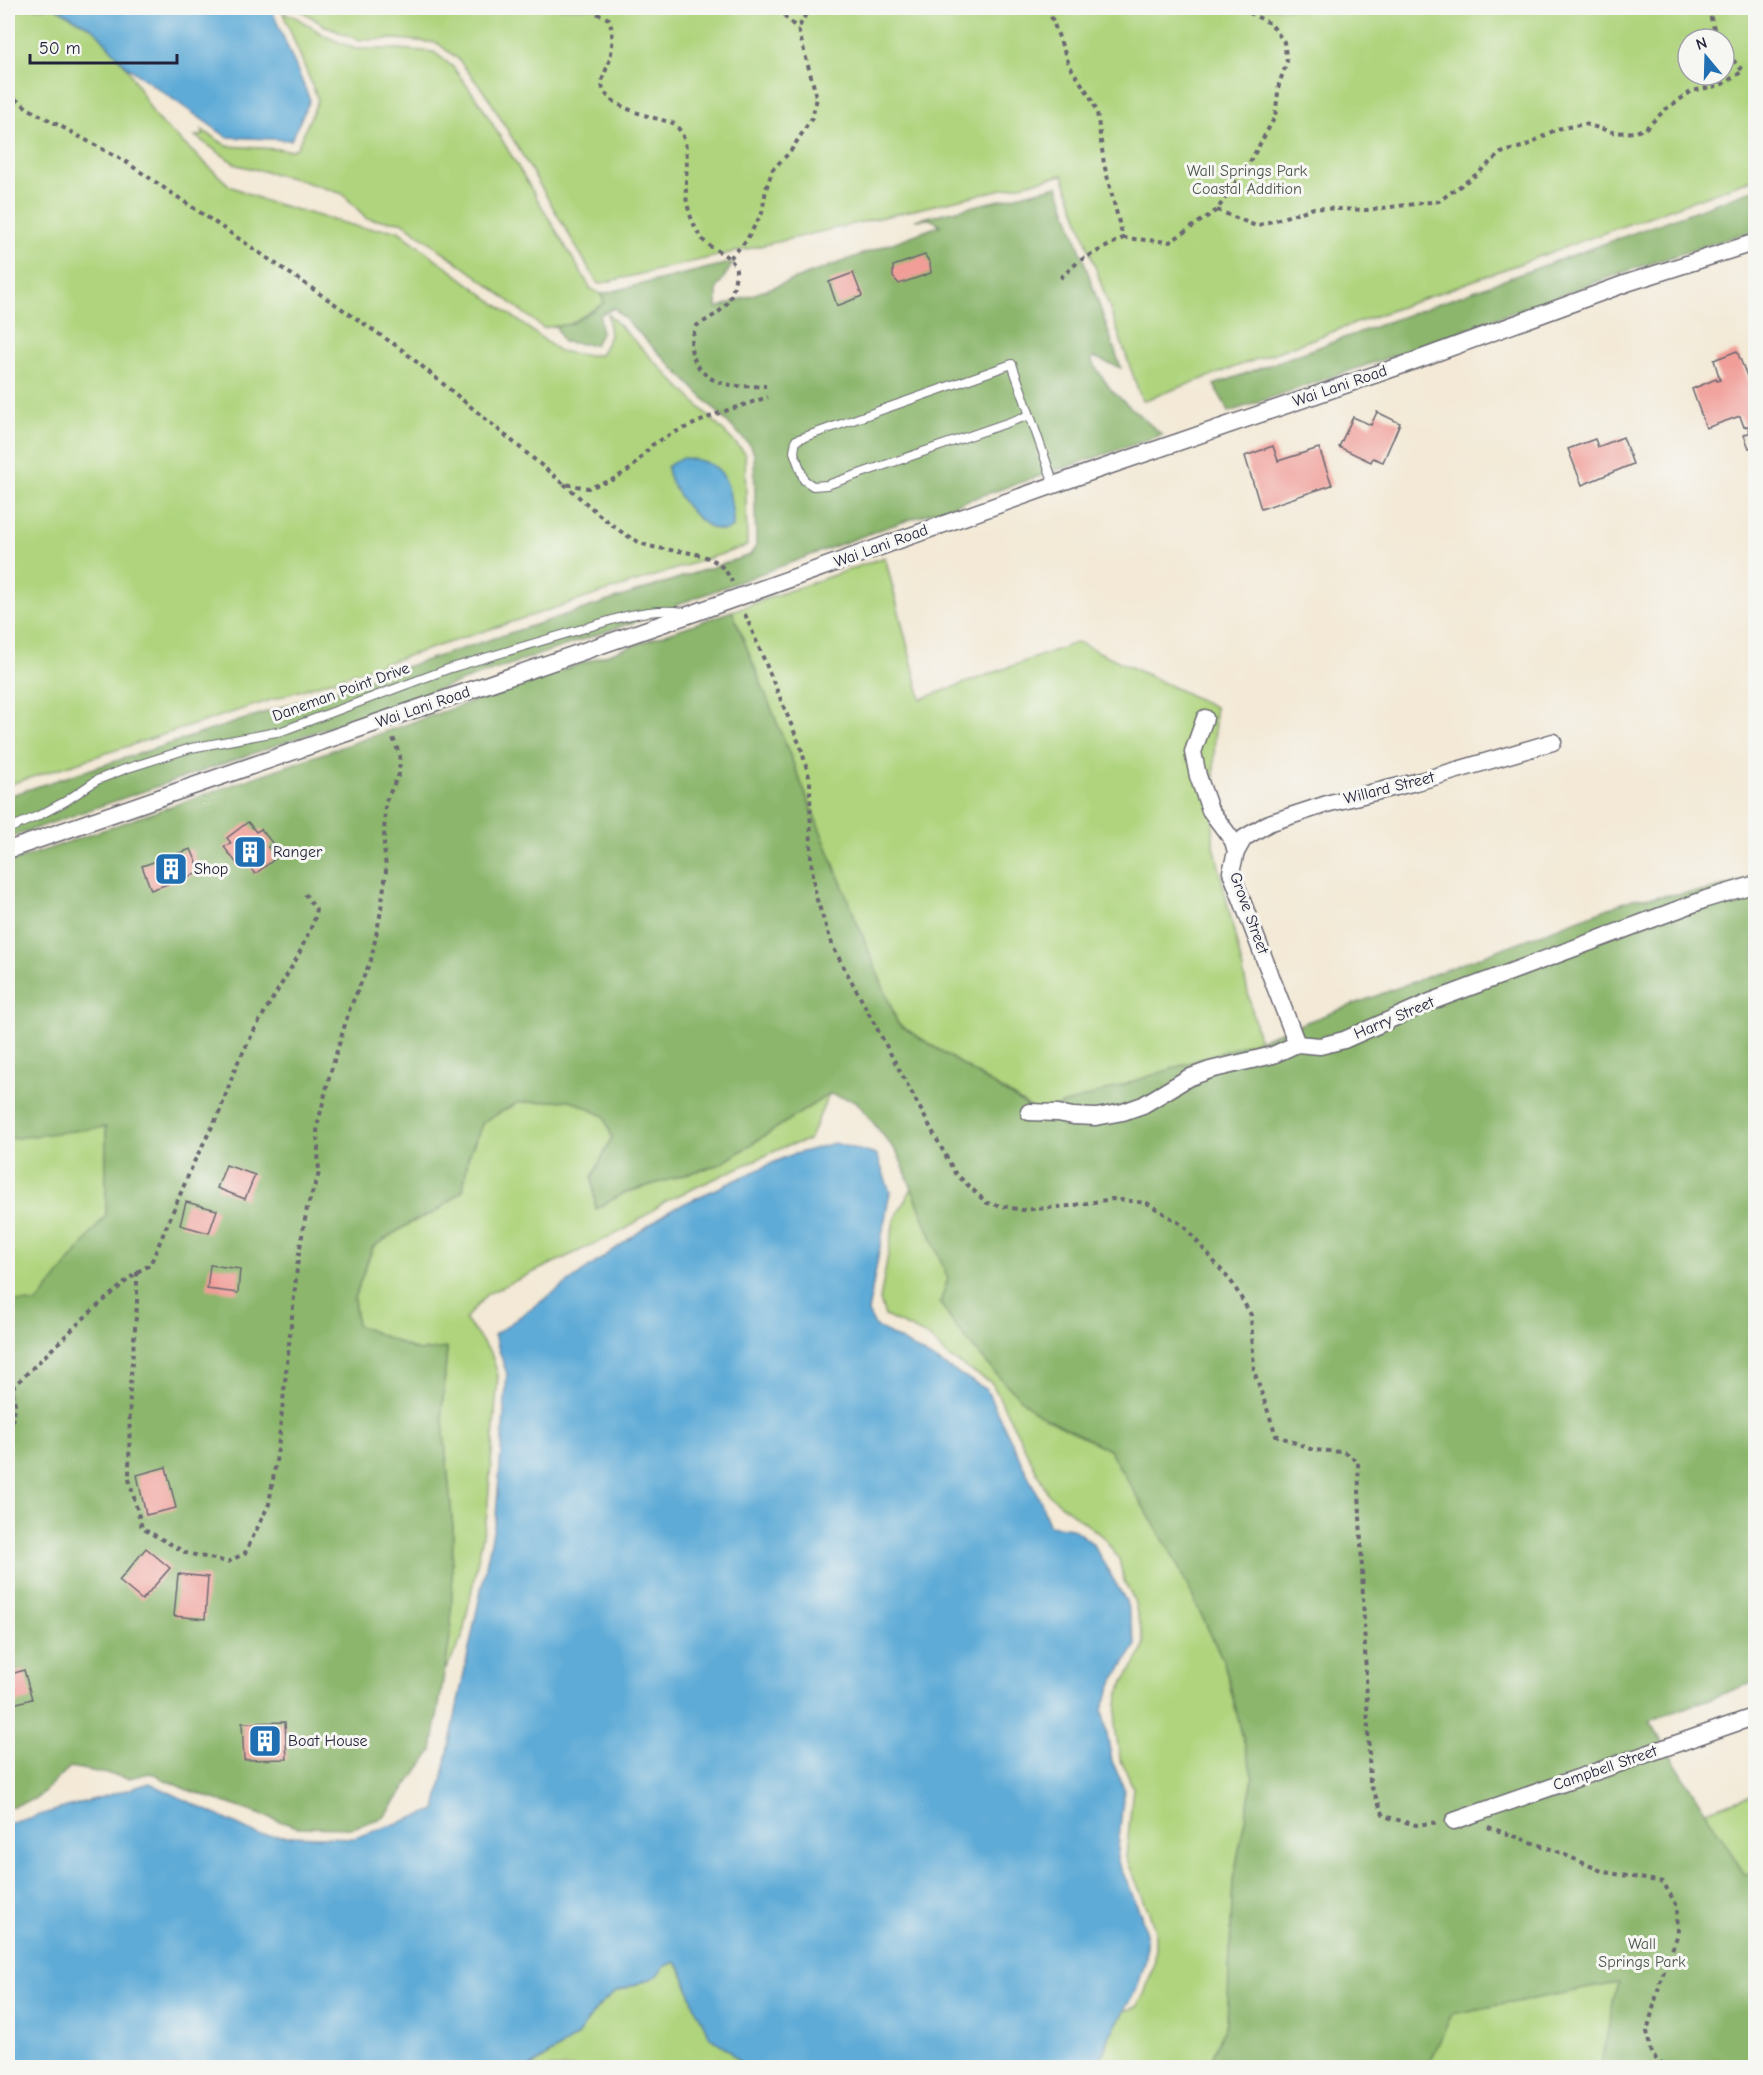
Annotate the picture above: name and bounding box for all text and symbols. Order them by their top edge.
scale bar [30,27,177,65]
north arrow [1676,27,1736,87]
text: N [1694,34,1709,54]
text: 50 m [39,38,81,59]
park label: Wall Springs Park Coastal Addition [1187,162,1308,198]
street label: Wai Lani Road [1291,361,1389,411]
street label: Wai Lani Road [832,521,930,571]
street label: Daneman Point Drive [270,659,412,725]
street label: Wai Lani Road [374,682,472,732]
street label: Willard Street [1342,768,1436,808]
building icon: Ranger [232,834,268,870]
place label: Ranger [273,843,323,861]
building icon: Shop [153,851,189,887]
place label: Shop [194,860,228,878]
street label: Grove Street [1226,870,1272,957]
street label: Harry Street [1351,993,1437,1043]
building icon: Boat House [247,1723,283,1759]
place label: Boat House [288,1732,367,1750]
street label: Campbell Street [1551,1742,1660,1794]
park label: Wall Springs Park [1598,1935,1686,1971]

